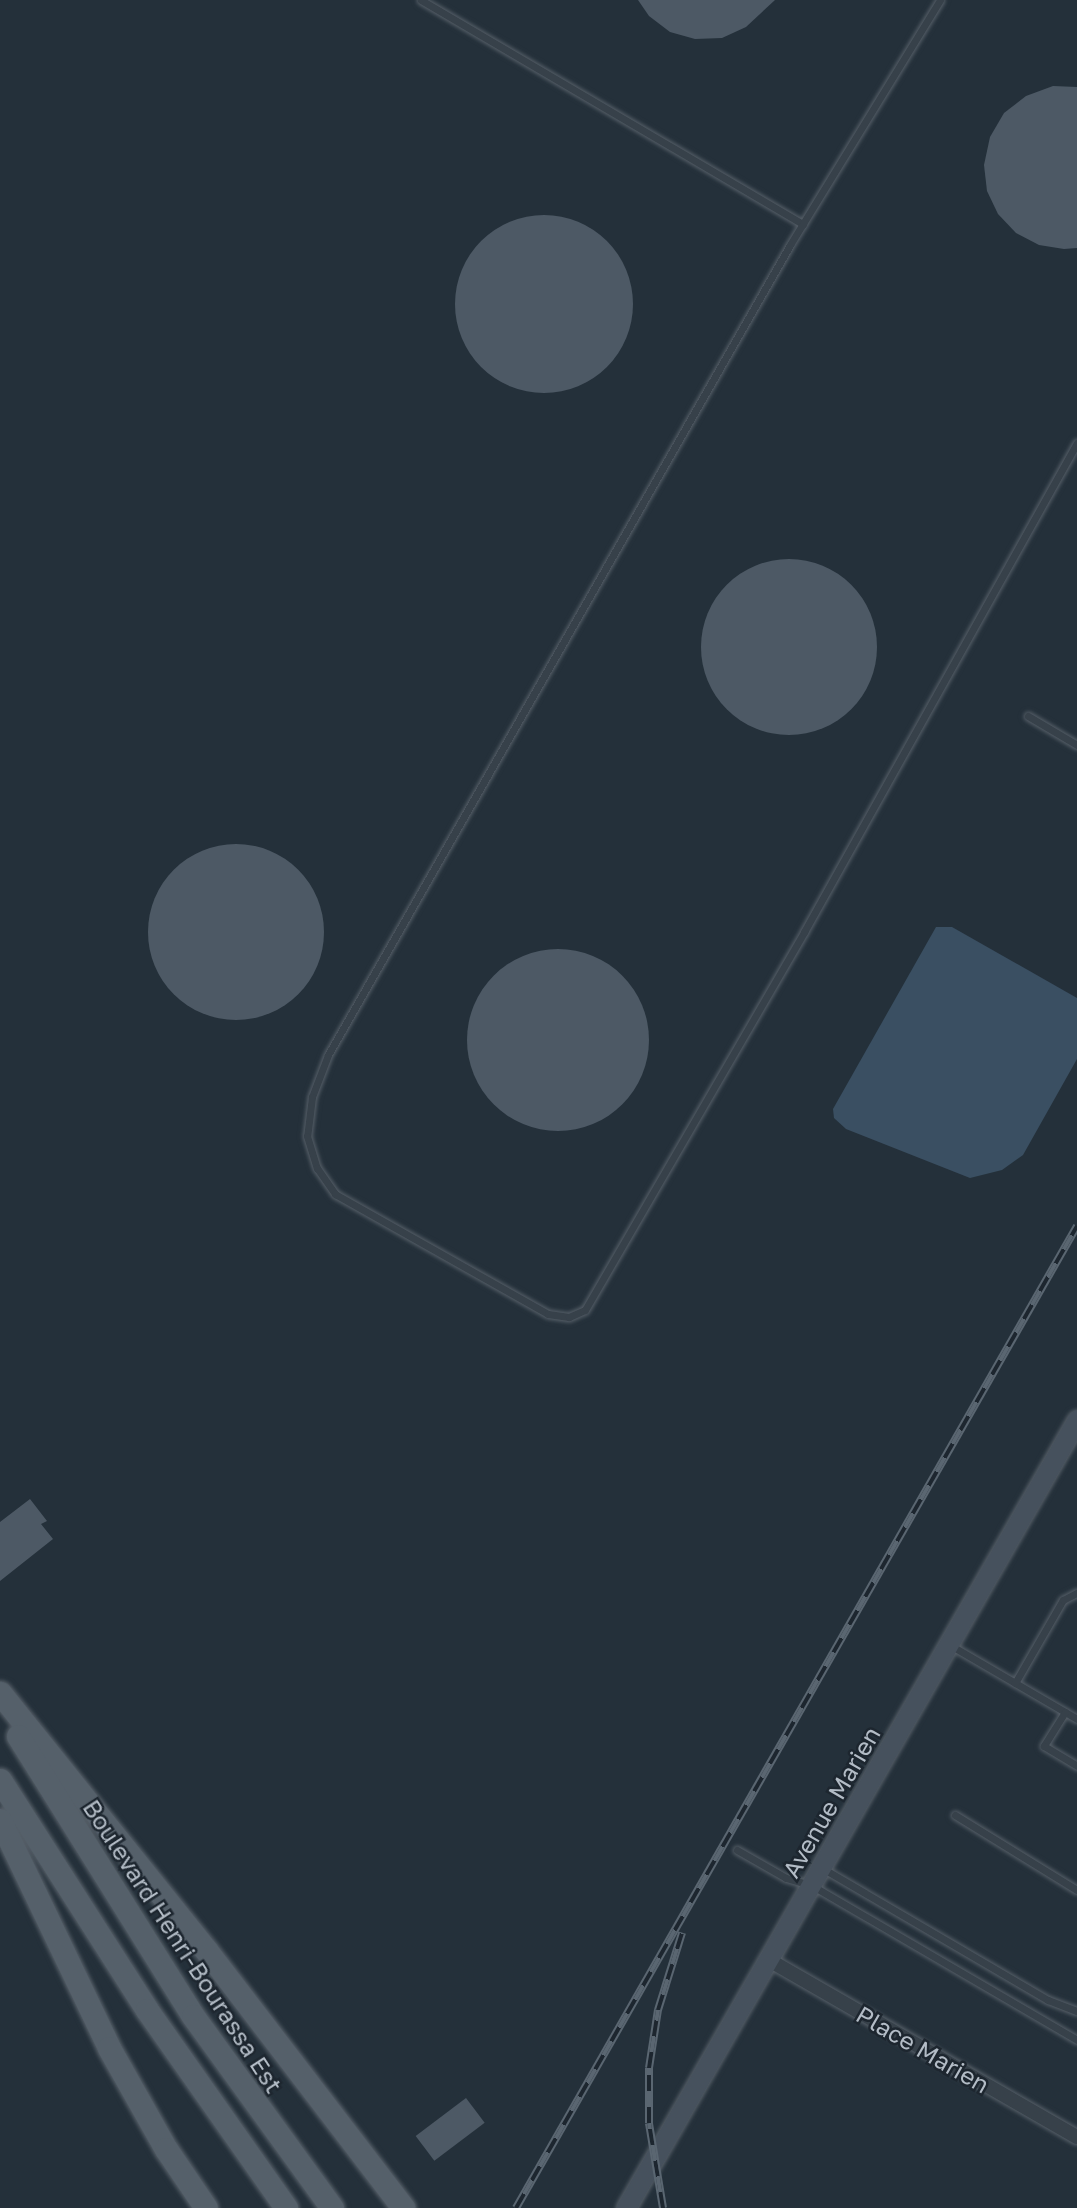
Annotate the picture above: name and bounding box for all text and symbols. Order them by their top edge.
street label: Avenue Marien [776,1721,886,1883]
street label: Boulevard Henri-Bourassa Est [77,1794,289,2098]
street label: Place Marien [851,1999,995,2099]

